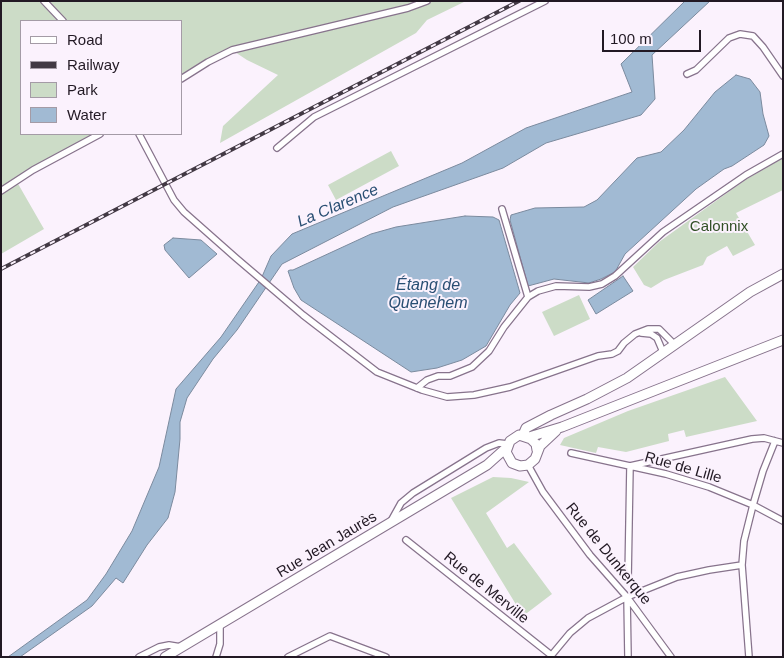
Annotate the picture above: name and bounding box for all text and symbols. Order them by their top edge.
legend [20,20,182,135]
scale bar [604,20,703,52]
text: 100 m [610,30,652,47]
text: Road [67,31,103,48]
text: Railway [67,56,120,73]
text: Park [67,81,98,98]
text: Water [67,106,106,123]
water label: La Clarence [295,180,381,232]
park label: Calonnix [690,218,748,236]
water label: Étang de Quenehem [388,276,468,314]
street label: Rue de Lille [642,448,724,488]
street label: Rue de Dunkerque [561,499,655,609]
street label: Rue Jean Jaurès [274,508,380,582]
street label: Rue de Merville [440,548,532,628]

